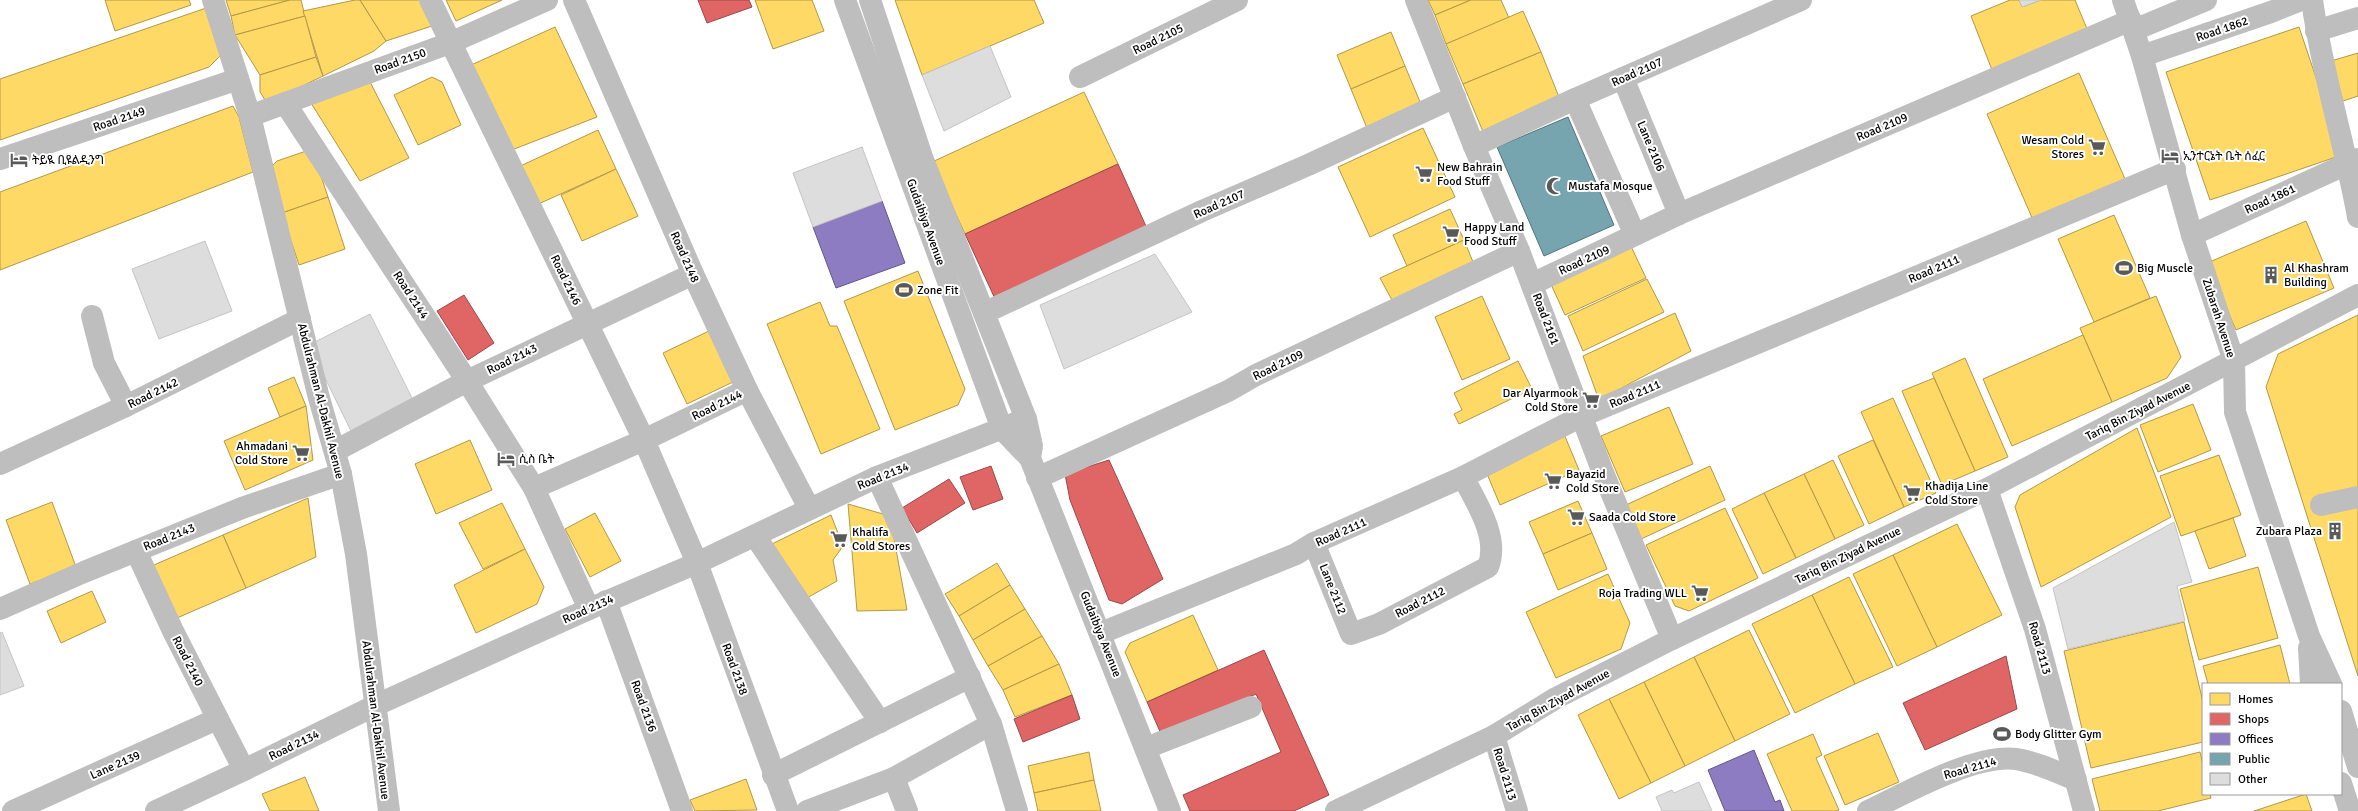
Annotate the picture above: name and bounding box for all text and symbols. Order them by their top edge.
street label: Road 1862 [2194,14,2250,45]
street label: Road 2105 [1131,21,1186,58]
street label: Road 2150 [372,45,428,78]
street label: Road 2107 [1609,55,1665,90]
street label: Road 2149 [91,104,147,135]
street label: Road 2109 [1854,110,1910,145]
street label: Lane 2106 [1633,119,1668,174]
place label: Wesam Cold Stores [2022,133,2084,162]
supermarket icon: Wesam Cold Stores [2087,137,2107,157]
hotel icon: ኢንተርኔት ቤት ሰፈር [2160,146,2180,166]
place label: ኢንተርኔት ቤት ሰፈር [2183,149,2265,164]
hotel icon: ትይዪ ቢዩልዲንግ [9,150,29,170]
place label: ትይዪ ቢዩልዲንግ [32,153,104,168]
place label: New Bahrain Food Stuff [1437,160,1502,189]
supermarket icon: New Bahrain Food Stuff [1414,164,1434,184]
mosque icon: Mustafa Mosque [1545,176,1565,196]
street label: Gudaibiya Avenue [903,177,948,268]
place label: Mustafa Mosque [1568,179,1653,194]
street label: Road 1861 [2242,181,2298,218]
street label: Road 2107 [1191,187,1247,222]
place label: Happy Land Food Stuff [1464,220,1524,249]
supermarket icon: Happy Land Food Stuff [1441,224,1461,244]
street label: Road 2148 [667,229,702,285]
street label: Road 2109 [1556,242,1612,279]
street label: Road 2111 [1906,252,1962,287]
street label: Road 2146 [547,253,584,308]
sports icon: Big Muscle [2114,258,2134,278]
place label: Big Muscle [2137,261,2193,276]
place label: Al Khashram Building [2284,261,2349,290]
building icon: Al Khashram Building [2261,265,2281,285]
street label: Road 2144 [390,268,432,323]
street label: Zubarah Avenue [2199,277,2238,360]
sports icon: Zone Fit [894,280,914,300]
place label: Zone Fit [917,283,959,298]
street label: Road 2161 [1529,291,1562,347]
street label: Abdulrahman Al-Dakhil Avenue [294,322,347,481]
street label: Road 2143 [485,341,540,378]
street label: Road 2109 [1251,347,1306,384]
street label: Road 2142 [126,375,181,412]
street label: Road 2111 [1607,377,1663,412]
street label: Tariq Bin Ziyad Avenue [2083,379,2193,444]
place label: Dar Alyarmook Cold Store [1503,386,1578,415]
street label: Road 2144 [690,387,745,424]
supermarket icon: Dar Alyarmook Cold Store [1581,390,1601,410]
place label: Ahmadani Cold Store [235,439,288,468]
supermarket icon: Ahmadani Cold Store [291,443,311,463]
hotel icon: ሲስ ቤት [496,449,516,469]
place label: ሲስ ቤት [519,452,555,467]
street label: Road 2134 [855,459,912,494]
place label: Bayazid Cold Store [1566,467,1619,496]
supermarket icon: Bayazid Cold Store [1543,471,1563,491]
place label: Khadija Line Cold Store [1925,479,1988,508]
supermarket icon: Khadija Line Cold Store [1902,483,1922,503]
supermarket icon: Saada Cold Store [1566,507,1586,527]
place label: Saada Cold Store [1589,510,1676,525]
street label: Road 2111 [1313,515,1369,550]
street label: Road 2143 [141,520,197,555]
building icon: Zubara Plaza [2325,521,2345,541]
street label: Tariq Bin Ziyad Avenue [1793,523,1903,588]
place label: Zubara Plaza [2256,524,2322,539]
place label: Khalifa Cold Stores [852,525,910,554]
supermarket icon: Khalifa Cold Stores [829,529,849,549]
street label: Lane 2112 [1316,562,1349,617]
street label: Road 2112 [1393,583,1448,621]
supermarket icon: Roja Trading WLL [1690,583,1710,603]
place label: Roja Trading WLL [1598,586,1687,601]
street label: Gudaibiya Avenue [1076,589,1125,679]
street label: Road 2134 [560,591,617,627]
street label: Road 2113 [2025,620,2054,676]
street label: Road 2140 [169,634,207,689]
street label: Abdulrahman Al-Dakhil Avenue [358,640,393,800]
street label: Road 2138 [718,641,751,697]
street label: Tariq Bin Ziyad Avenue [1504,666,1612,735]
street label: Road 2136 [627,678,660,734]
legend [2202,683,2342,795]
text: Homes [2238,692,2273,707]
text: Shops [2238,712,2269,727]
sports icon: Body Glitter Gym [1992,724,2012,744]
street label: Road 2134 [267,727,322,764]
place label: Body Glitter Gym [2015,727,2102,742]
text: Offices [2238,732,2273,747]
street label: Road 2113 [1489,746,1520,802]
street label: Lane 2139 [88,748,143,783]
text: Public [2238,752,2270,767]
street label: Road 2114 [1942,754,1999,783]
text: Other [2238,772,2268,787]

